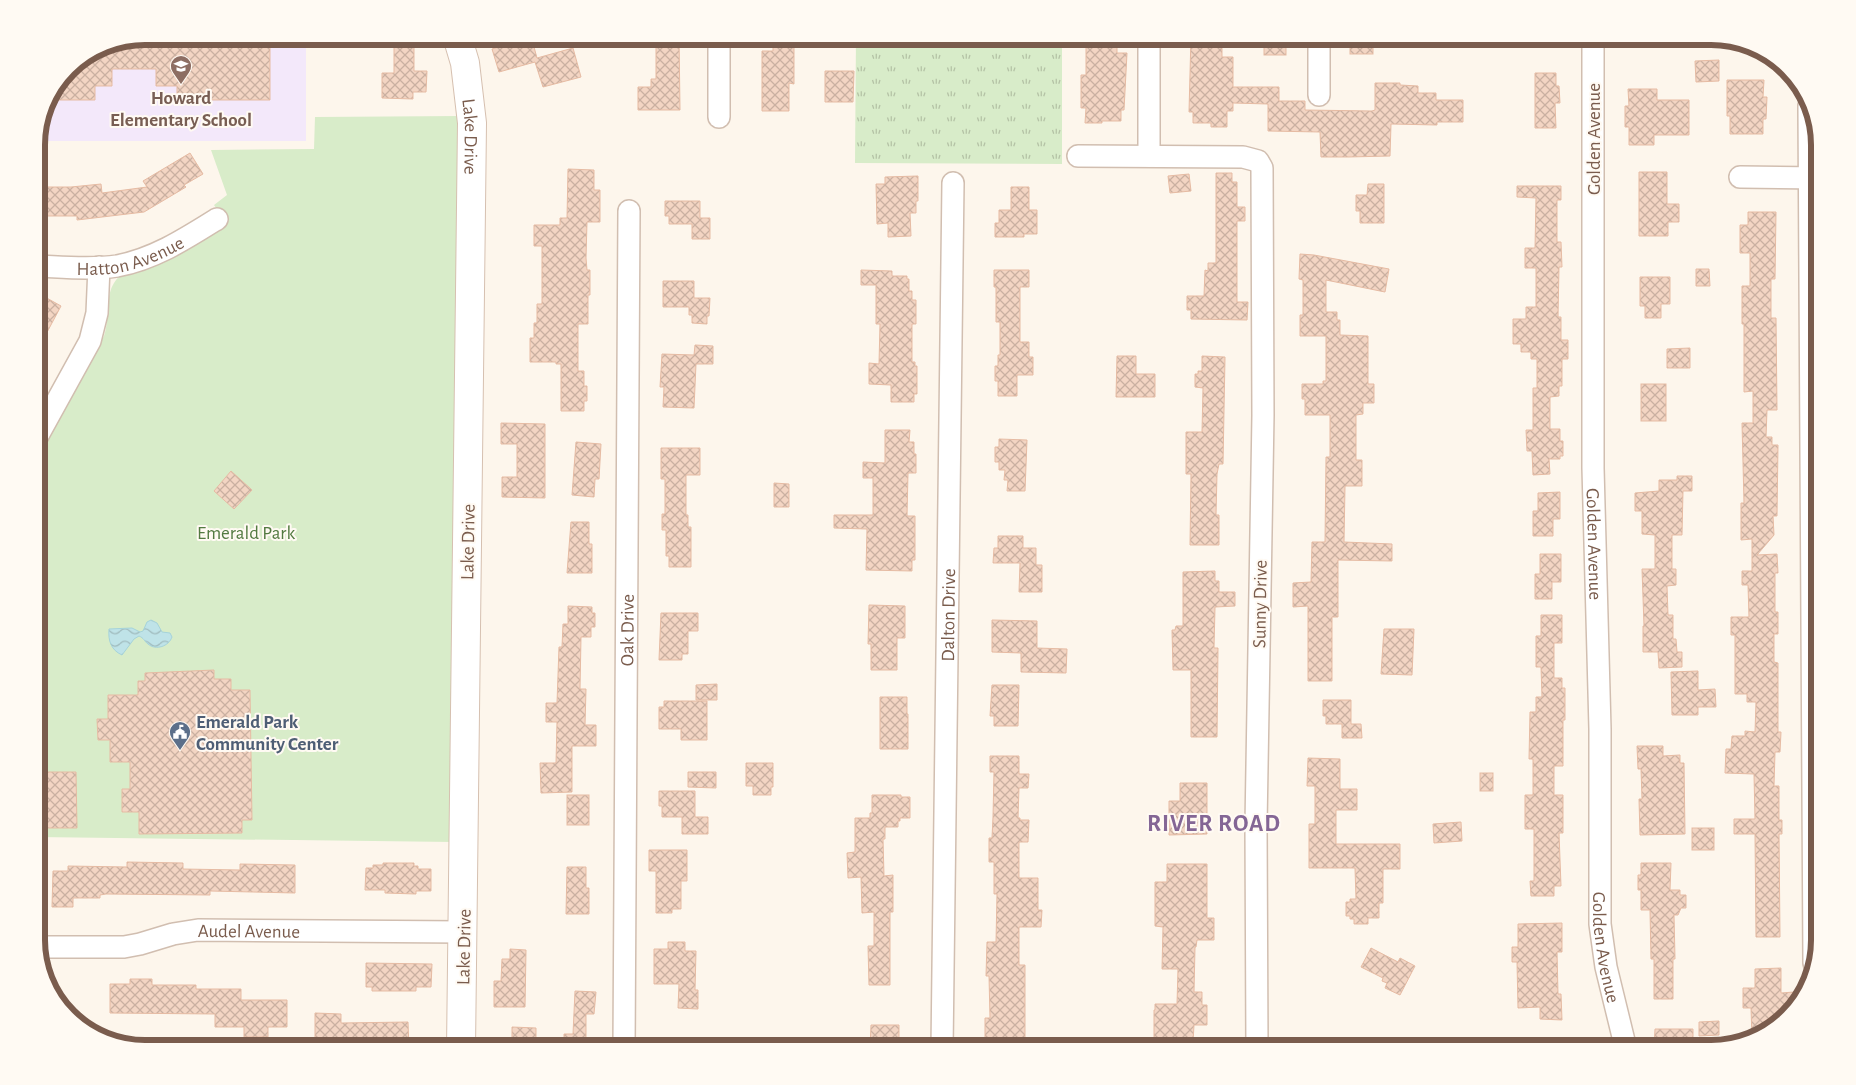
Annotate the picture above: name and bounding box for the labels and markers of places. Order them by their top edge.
school or university icon: Howard Elementary School [169,54,193,85]
place label: Howard Elementary School [110,89,252,130]
place label: Emerald Park Community Center [196,713,339,754]
public building icon: Emerald Park Community Center [168,720,192,751]

